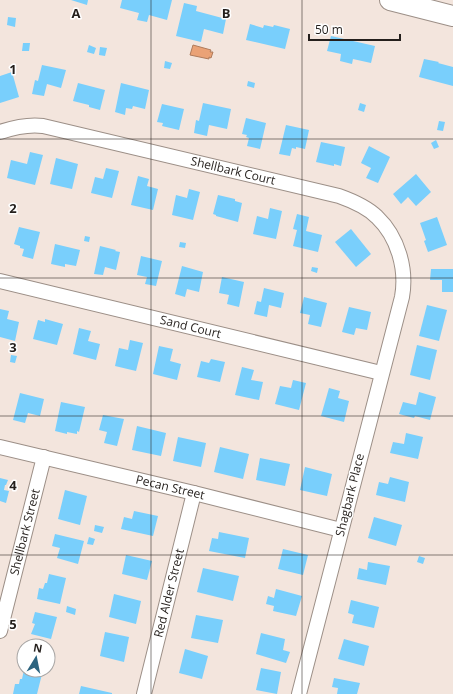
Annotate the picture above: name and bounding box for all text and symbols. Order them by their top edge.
text: A [72,4,81,22]
text: B [222,4,231,22]
scale bar [309,16,400,42]
text: 50 m [315,21,343,38]
text: 1 [9,60,17,78]
street label: Shellbark Court [189,152,277,189]
text: 2 [9,199,17,217]
street label: Sand Court [158,311,223,342]
text: 3 [9,338,17,356]
street label: Shagbark Place [331,451,368,538]
street label: Pecan Street [134,470,207,503]
text: 4 [9,476,17,494]
street label: Shellbark Street [5,487,44,577]
street label: Red Alder Street [149,547,188,639]
text: 5 [9,615,17,633]
north arrow [16,638,56,678]
text: N [32,639,44,656]

